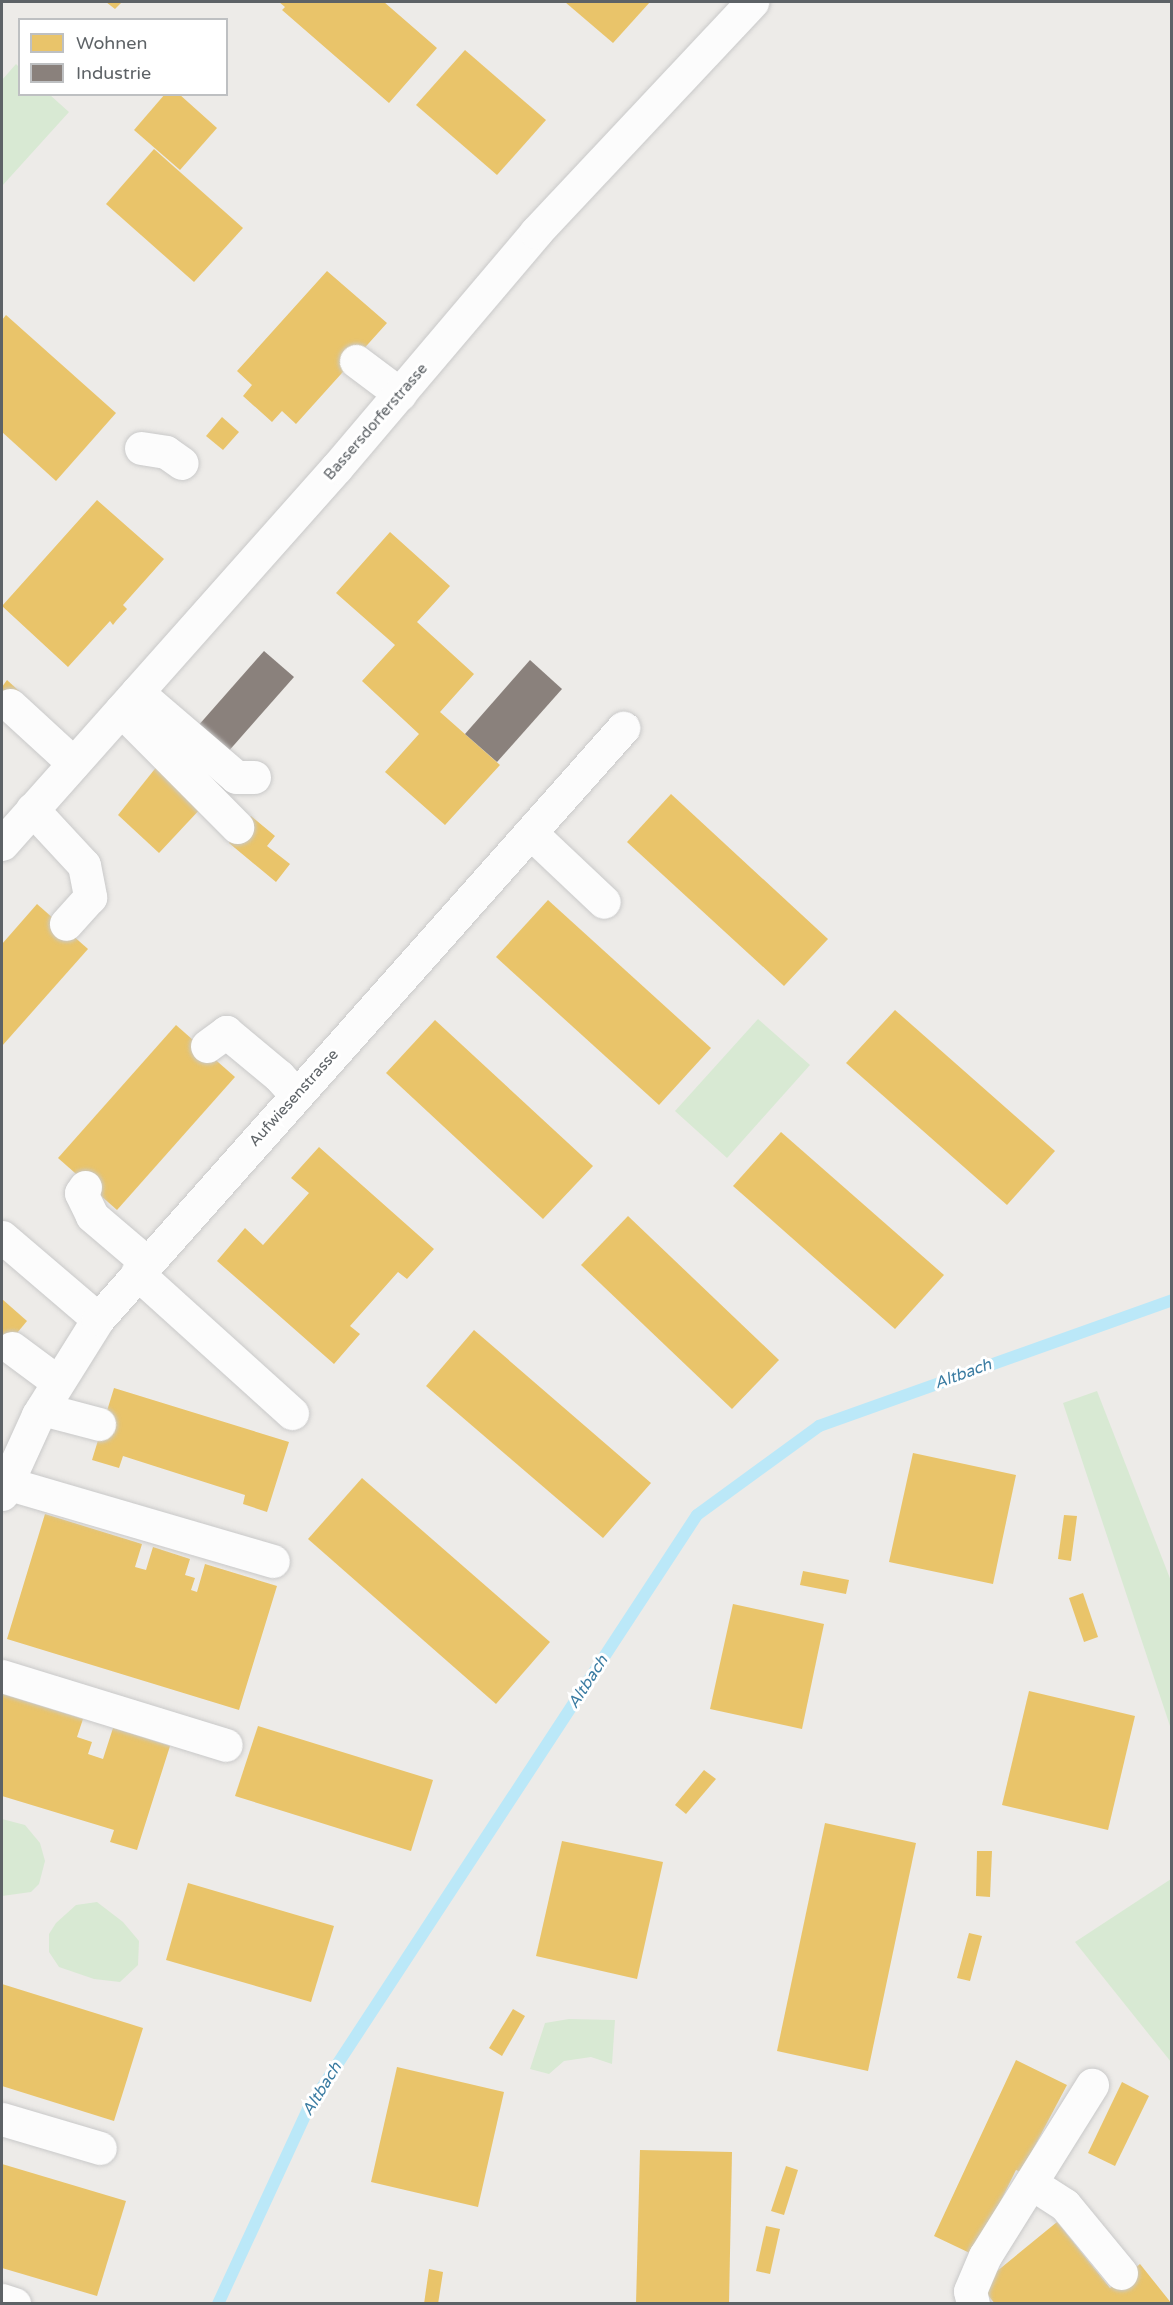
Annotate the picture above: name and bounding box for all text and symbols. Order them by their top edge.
legend [18,18,228,96]
text: Wohnen [76,32,147,54]
text: Industrie [76,62,151,84]
street label: Bassersdorferstrasse [321,360,431,484]
street label: Aufwiesenstrasse [246,1046,342,1150]
water label: Altbach [932,1355,994,1393]
water label: Altbach [564,1652,612,1712]
water label: Altbach [298,2059,346,2119]

